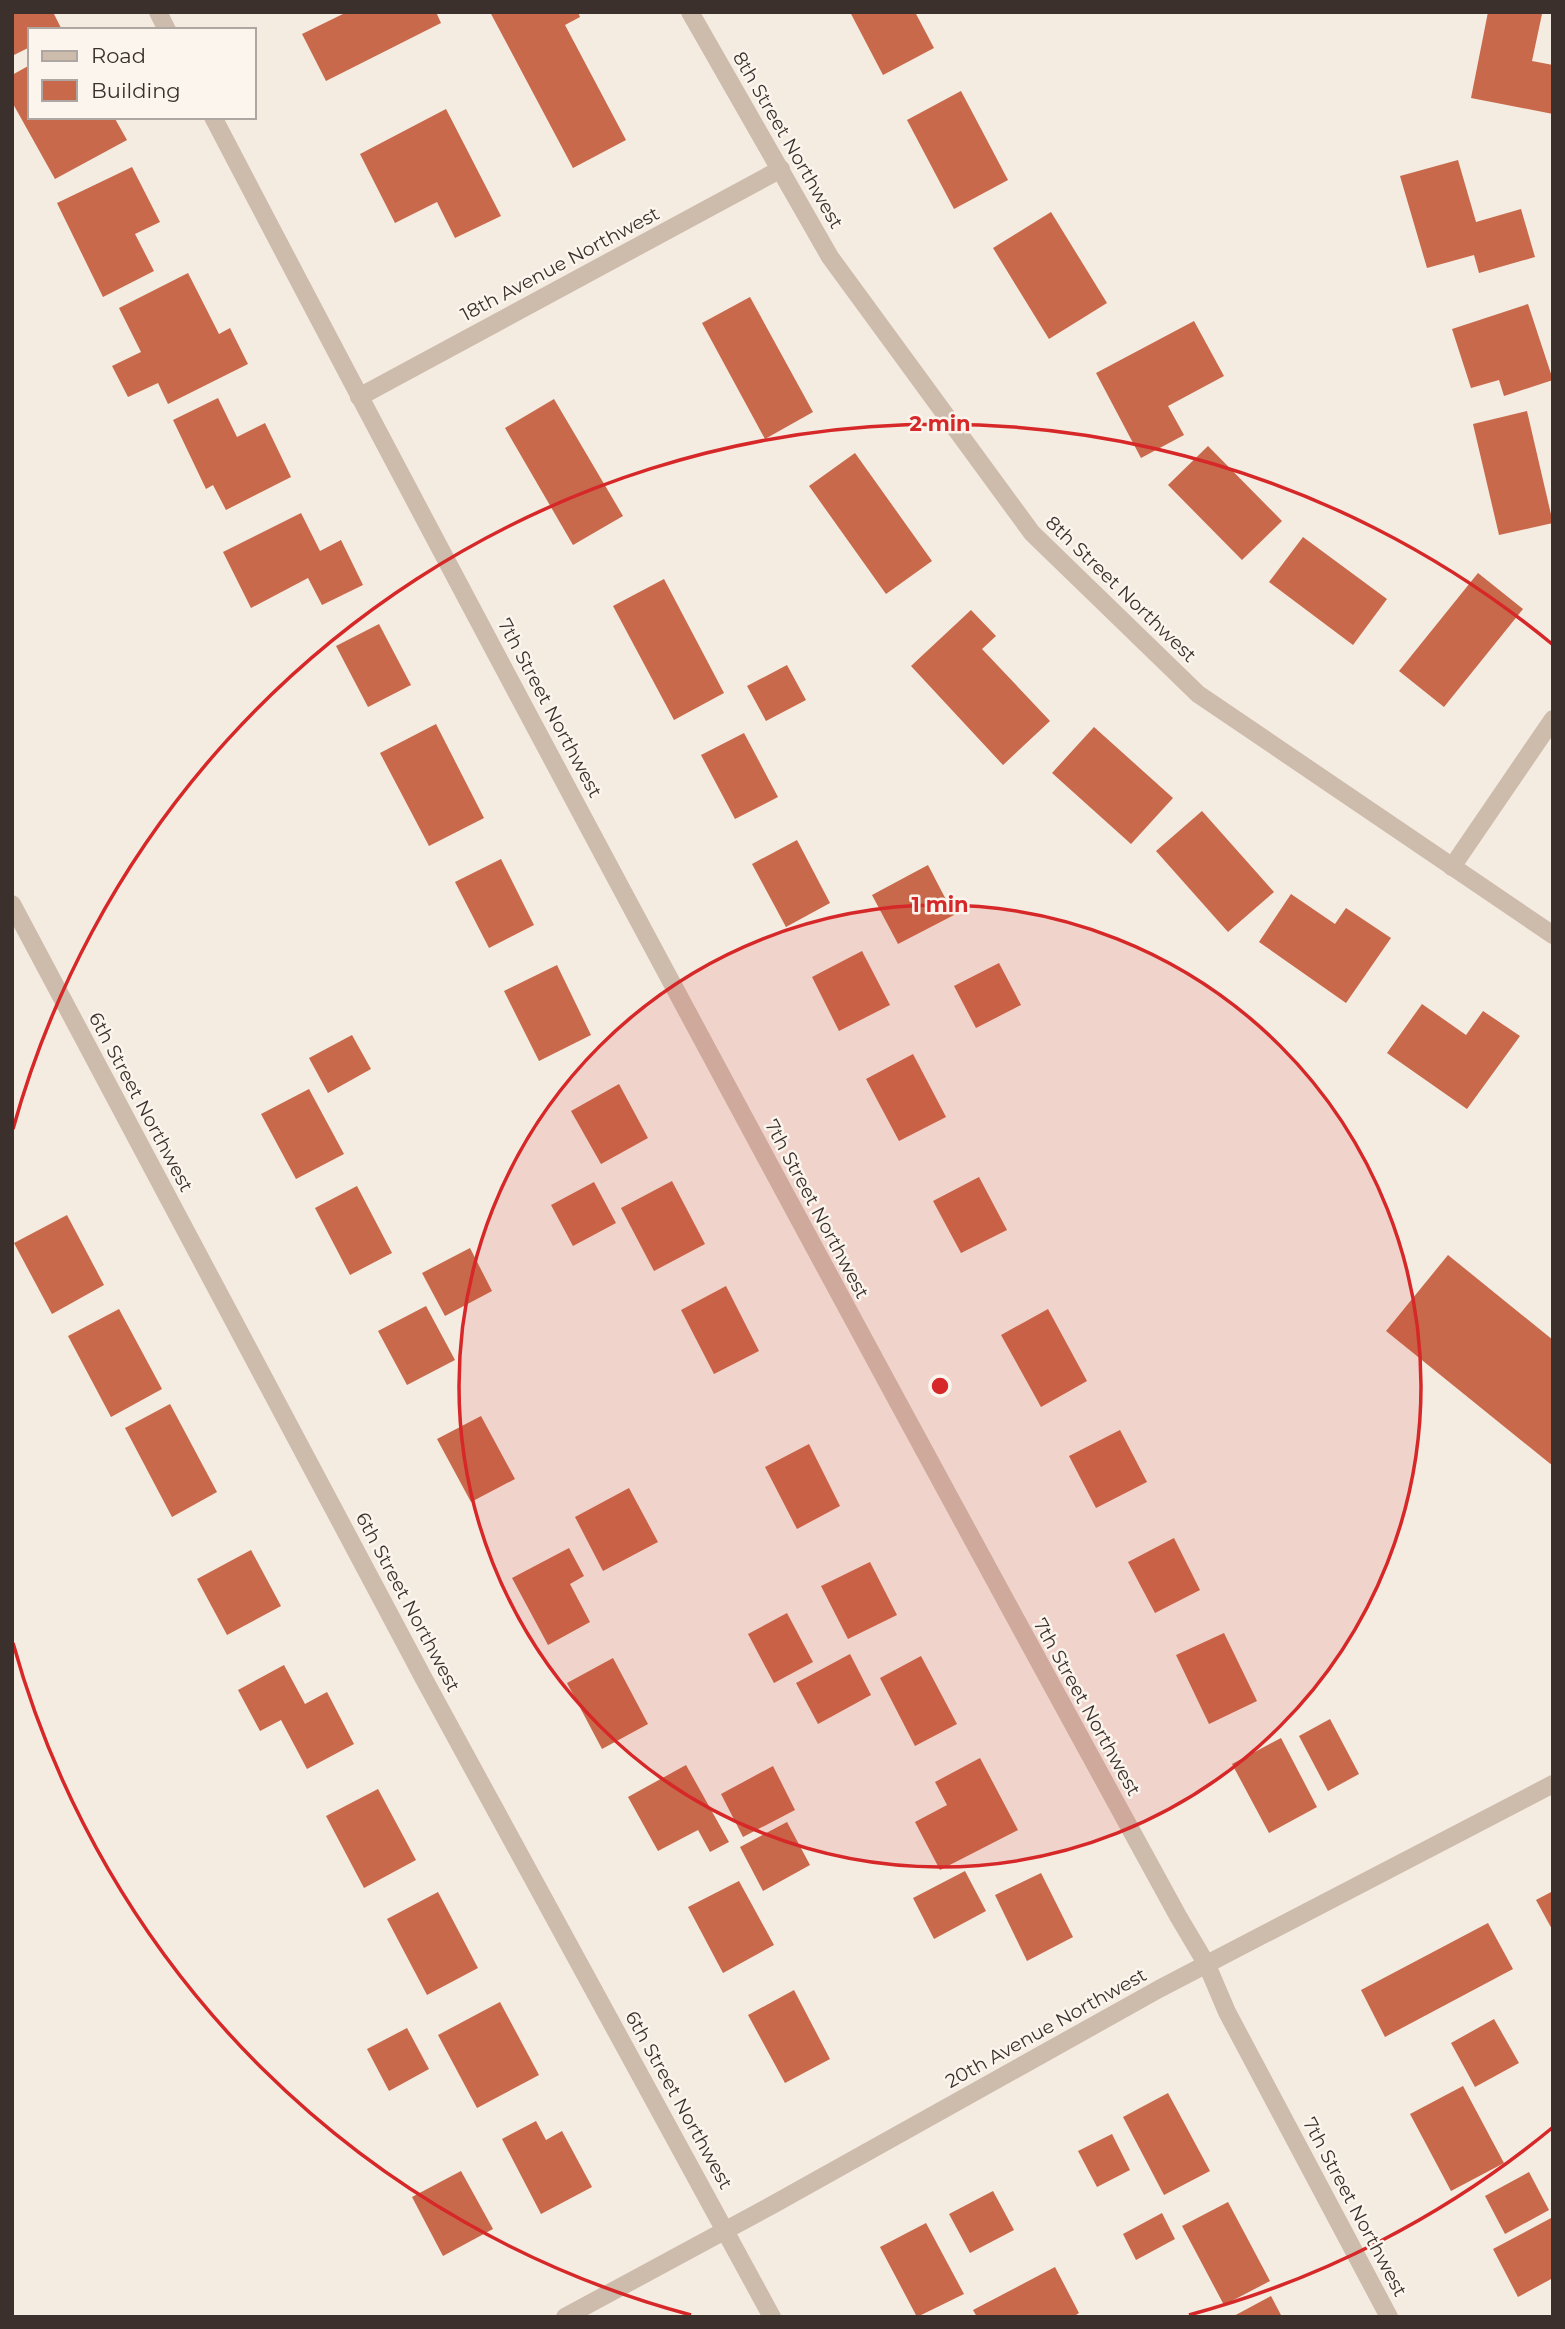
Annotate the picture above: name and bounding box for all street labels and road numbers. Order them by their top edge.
street label: 8th Street Northwest [728,47,848,233]
street label: 18th Avenue Northwest [457,202,664,326]
street label: 8th Street Northwest [1041,511,1201,667]
street label: 7th Street Northwest [493,615,607,802]
street label: 6th Street Northwest [84,1008,198,1196]
street label: 7th Street Northwest [760,1116,874,1303]
street label: 6th Street Northwest [351,1508,465,1696]
street label: 7th Street Northwest [1029,1614,1146,1800]
street label: 20th Avenue Northwest [941,1963,1151,2093]
street label: 6th Street Northwest [620,2007,738,2193]
street label: 7th Street Northwest [1298,2114,1412,2301]

